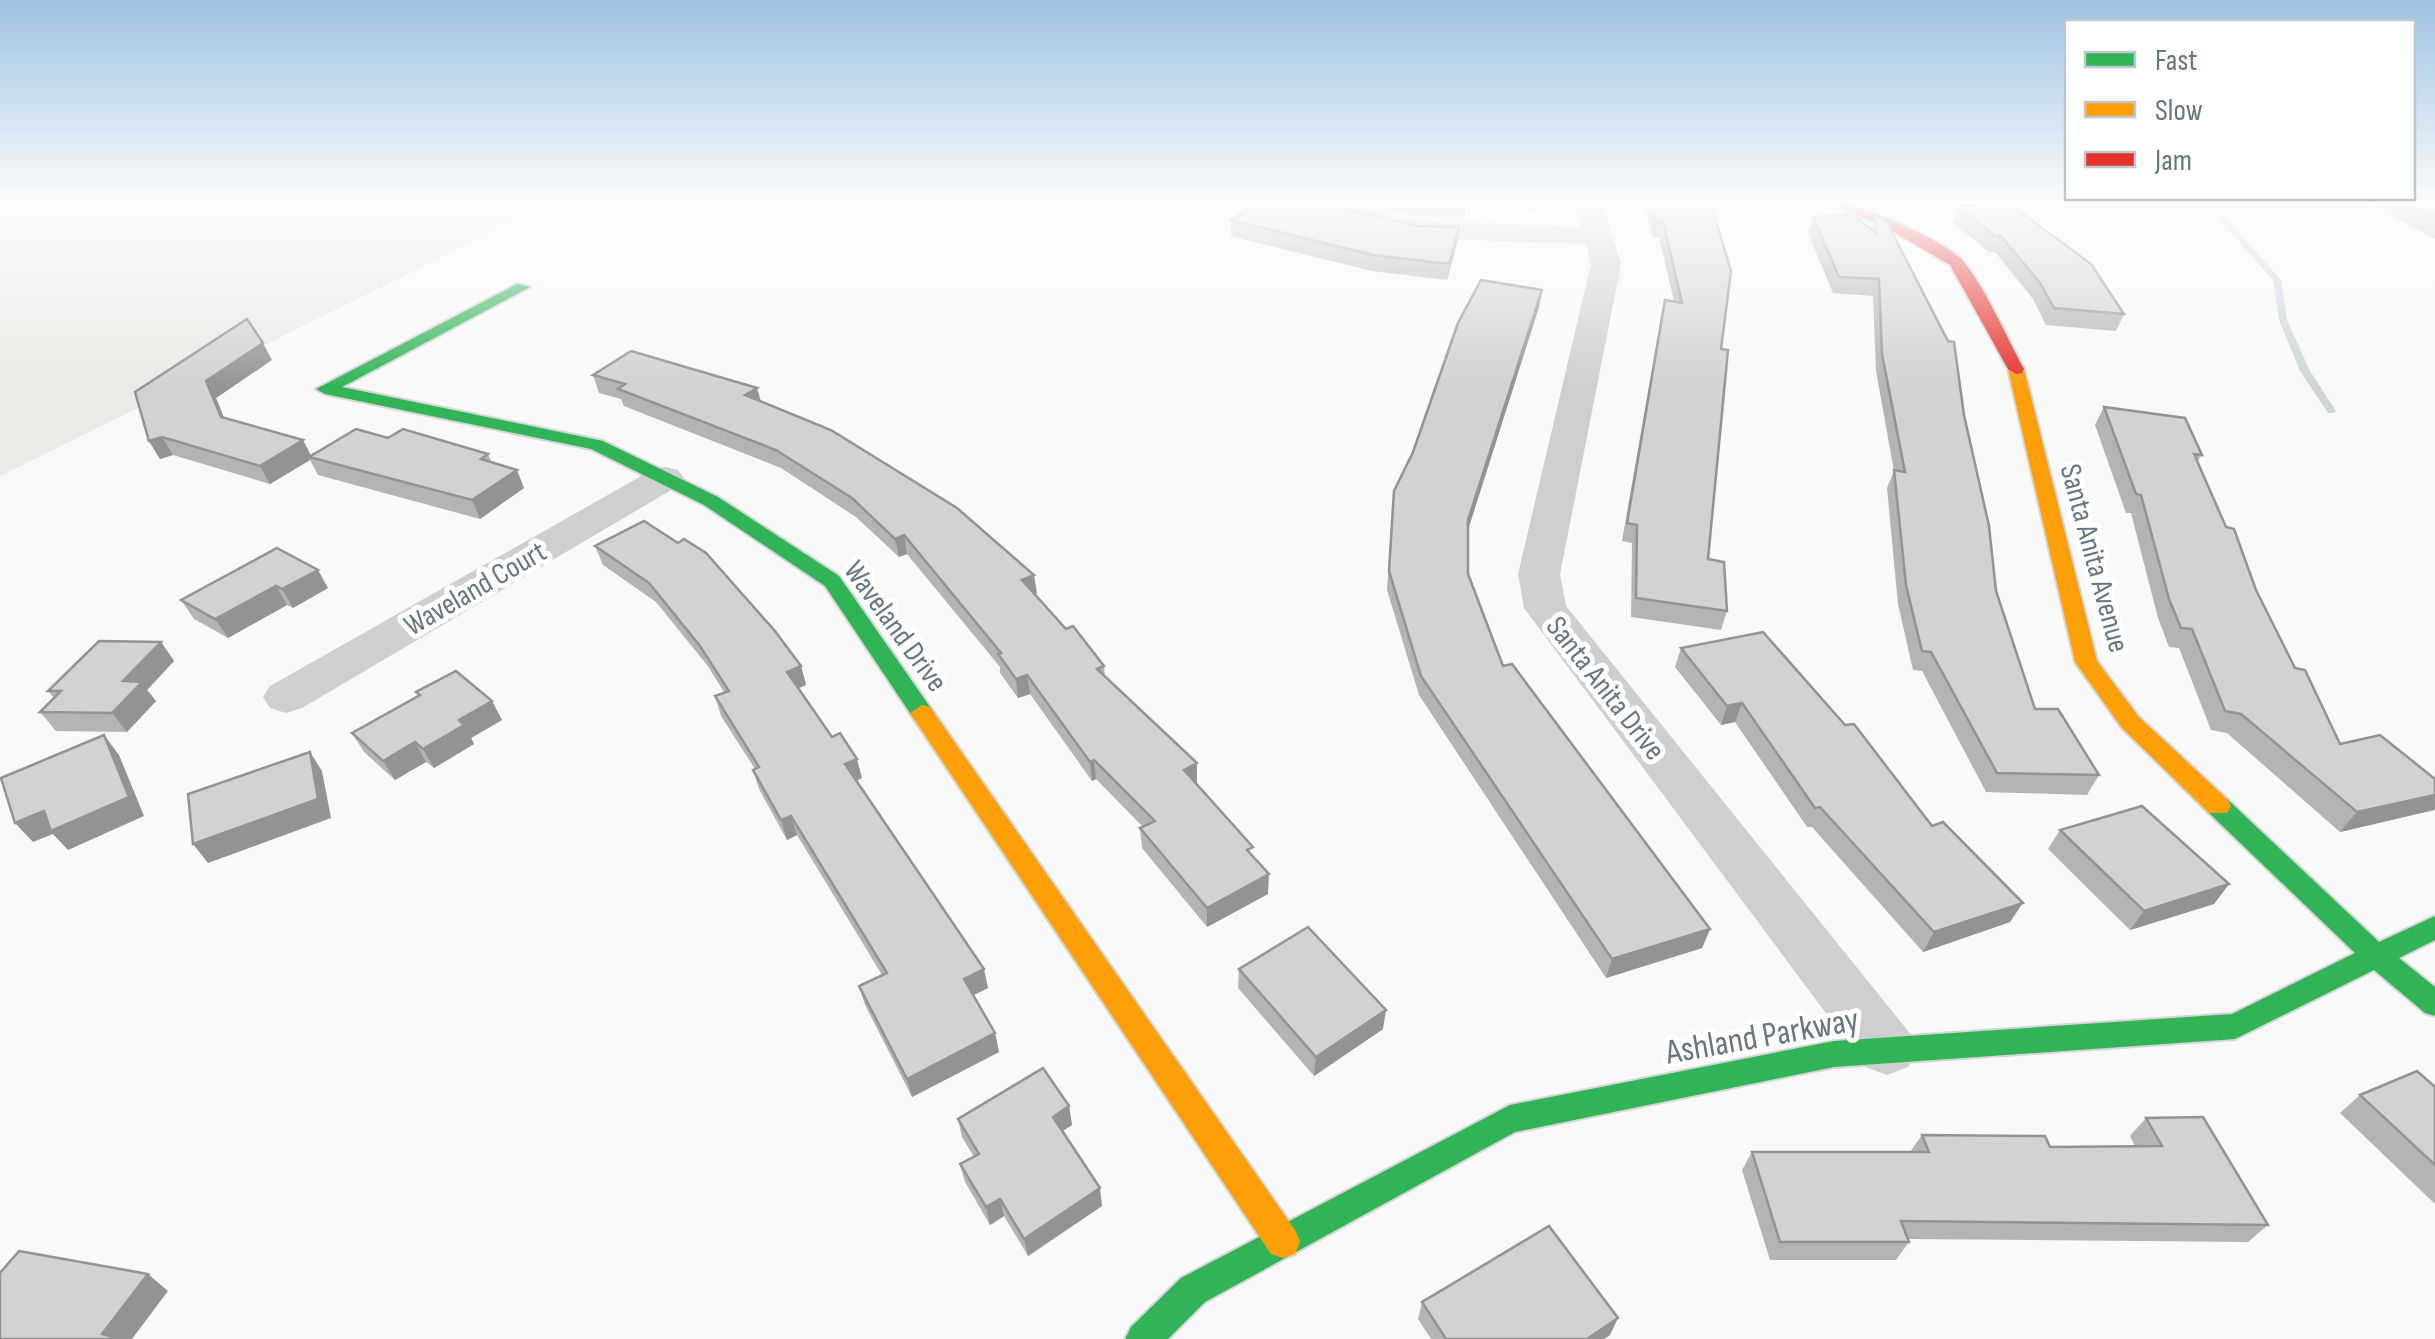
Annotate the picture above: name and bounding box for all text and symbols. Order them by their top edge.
legend [2065,20,2415,200]
text: Fast [2155,43,2197,79]
text: Slow [2155,93,2203,129]
text: Jam [2154,143,2192,179]
street label: Santa Anita Avenue [2052,460,2136,656]
street label: Waveland Court [398,534,553,644]
street label: Waveland Drive [836,554,955,699]
street label: Santa Anita Drive [1538,610,1672,768]
street label: Ashland Parkway [1662,998,1862,1075]

